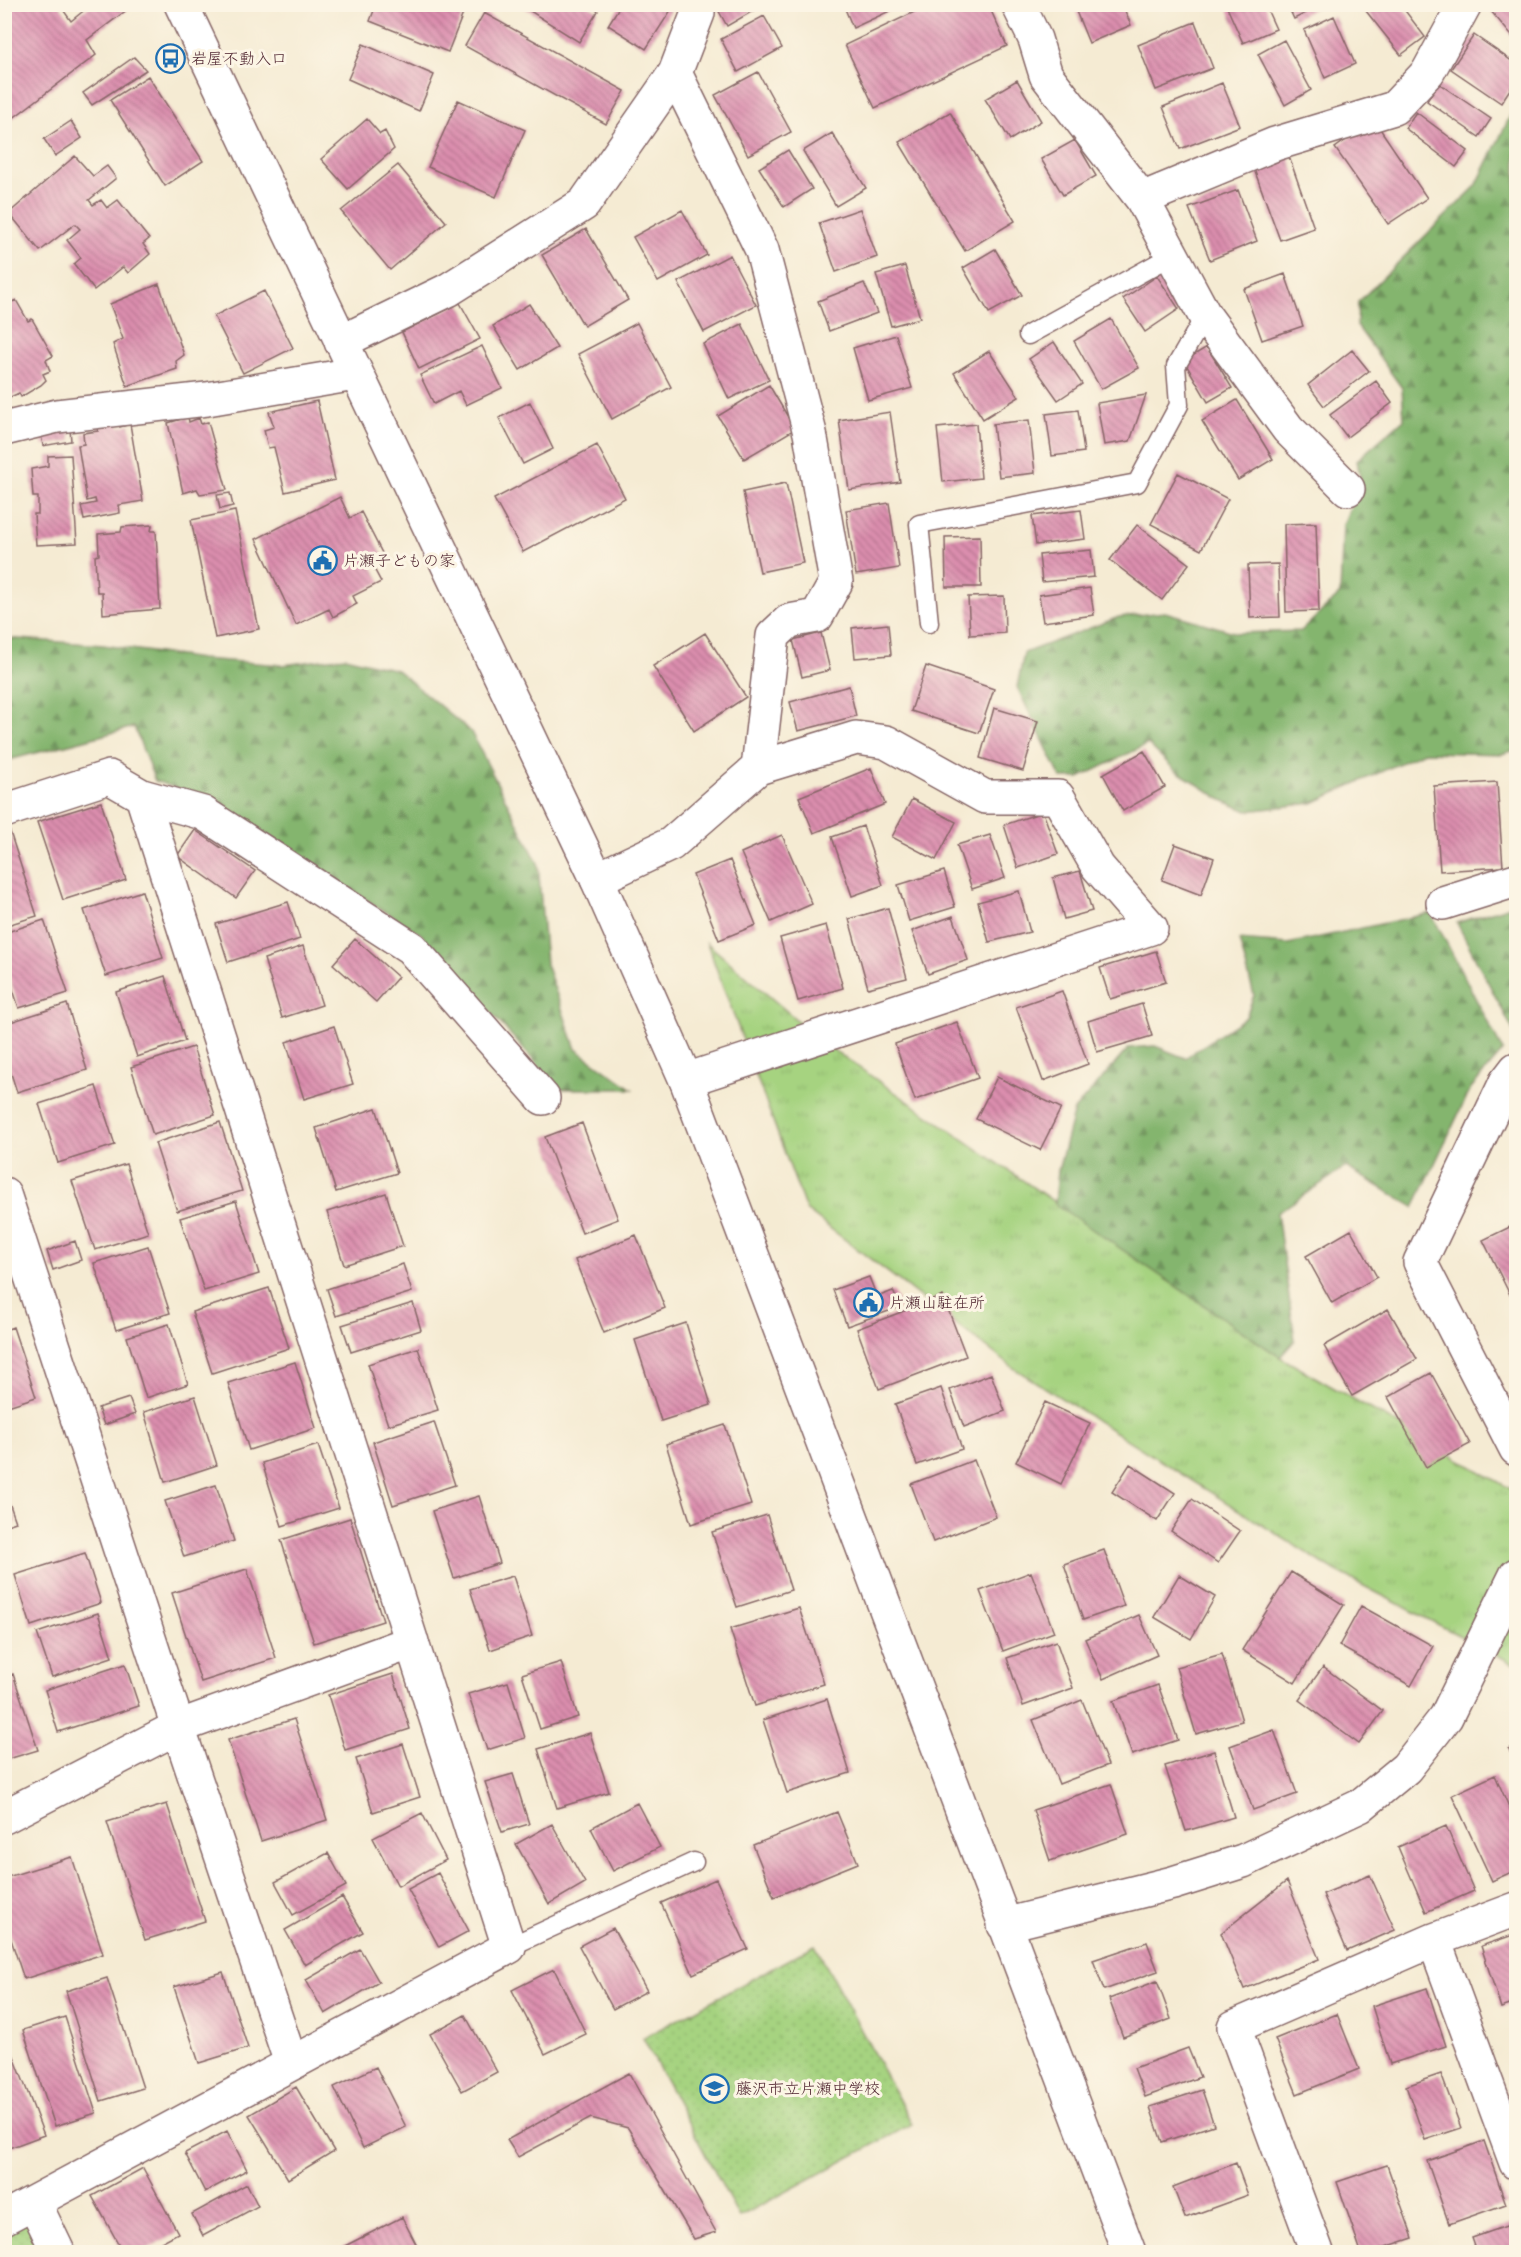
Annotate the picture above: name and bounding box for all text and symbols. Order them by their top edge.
bus stop icon: 岩屋不動入口 [154,42,186,74]
place label: 岩屋不動入口 [191,48,287,68]
public building icon: 片瀬子どもの家 [306,544,338,576]
place label: 片瀬子どもの家 [343,550,455,570]
public building icon: 片瀬山駐在所 [852,1286,884,1318]
place label: 片瀬山駐在所 [889,1292,985,1312]
school or university icon: 藤沢市立片瀬中学校 [699,2072,731,2104]
place label: 藤沢市立片瀬中学校 [736,2078,880,2098]

